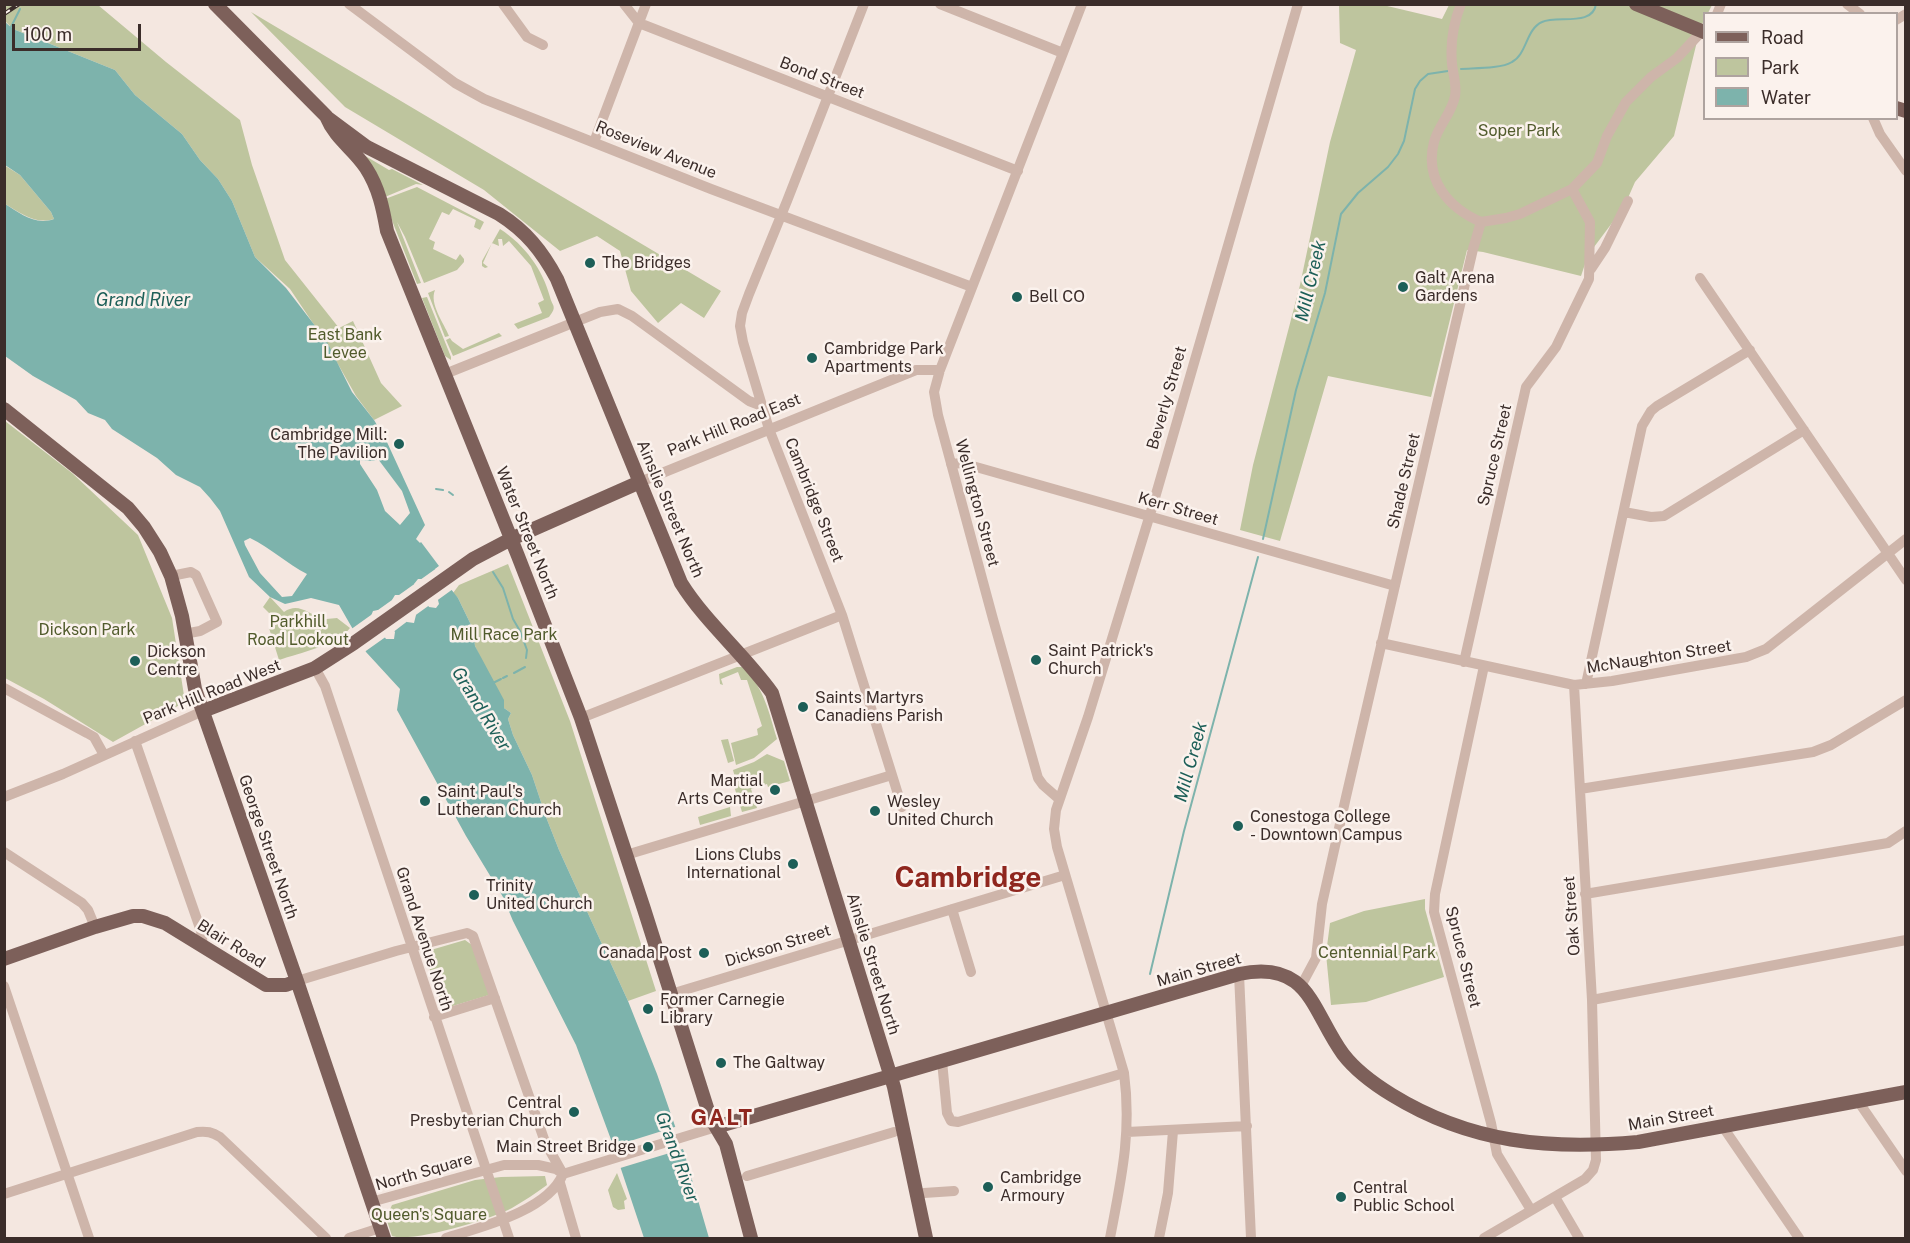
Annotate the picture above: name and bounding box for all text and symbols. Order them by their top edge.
scale bar [15,12,144,50]
legend [1703,12,1898,120]
text: 100 m [23,24,72,45]
text: Road [1761,27,1804,48]
street label: Bond Street [777,53,867,103]
text: Park [1761,57,1799,78]
text: Water [1761,87,1811,108]
street label: Roseview Avenue [593,117,719,183]
park label: Soper Park [1478,121,1560,141]
water label: Mill Creek [1291,238,1331,324]
place label: The Bridges [602,253,691,273]
marker: The Bridges [583,256,597,270]
place label: Galt Arena Gardens [1415,268,1495,306]
marker: Galt Arena Gardens [1396,280,1410,294]
place label: Bell CO [1029,287,1085,307]
water label: Grand River [96,289,190,311]
marker: Bell CO [1010,290,1024,304]
park label: East Bank Levee [308,325,382,363]
place label: Cambridge Park Apartments [824,339,944,377]
street label: Beverly Street [1143,344,1191,452]
marker: Cambridge Park Apartments [805,351,819,365]
street label: Park Hill Road East [664,389,804,461]
street label: Spruce Street [1474,402,1516,508]
place label: Cambridge Mill: The Pavilion [270,425,387,463]
street label: Shade Street [1384,431,1424,531]
street label: Cambridge Street [780,435,848,565]
marker: Cambridge Mill: The Pavilion [392,437,406,451]
street label: Ainslie Street North [632,437,708,581]
street label: Wellington Street [951,437,1003,569]
street label: Water Street North [492,464,562,602]
street label: Kerr Street [1136,488,1220,530]
park label: Parkhill Road Lookout [247,612,349,650]
park label: Dickson Park [39,620,135,640]
park label: Mill Race Park [451,625,557,645]
street label: McNaughton Street [1585,636,1733,678]
place label: Saint Patrick's Church [1048,641,1153,679]
place label: Dickson Centre [147,642,206,680]
marker: Saint Patrick's Church [1029,653,1043,667]
marker: Dickson Centre [128,654,142,668]
street label: Park Hill Road West [140,656,284,728]
water label: Grand River [447,663,515,755]
place label: Saints Martyrs Canadiens Parish [815,688,943,726]
marker: Saints Martyrs Canadiens Parish [796,700,810,714]
water label: Mill Creek [1170,719,1212,805]
place label: Martial Arts Centre [677,771,763,809]
street label: George Street North [234,772,302,922]
place label: Saint Paul's Lutheran Church [437,782,562,820]
marker: Martial Arts Centre [768,783,782,797]
place label: Wesley United Church [887,792,993,830]
marker: Saint Paul's Lutheran Church [418,794,432,808]
marker: Wesley United Church [868,804,882,818]
place label: Conestoga College - Downtown Campus [1250,807,1402,845]
marker: Conestoga College - Downtown Campus [1231,819,1245,833]
place label: Lions Clubs International [686,845,781,883]
marker: Lions Clubs International [786,857,800,871]
district label: Cambridge [894,861,1042,895]
street label: Grand Avenue North [392,864,456,1014]
street label: Oak Street [1560,875,1584,957]
place label: Trinity United Church [486,876,592,914]
marker: Trinity United Church [467,888,481,902]
street label: Ainslie Street North [842,891,904,1037]
street label: Spruce Street [1441,904,1485,1010]
street label: Blair Road [193,916,269,972]
street label: Dickson Street [723,921,833,971]
place label: Canada Post [599,943,692,963]
park label: Centennial Park [1318,943,1436,963]
marker: Canada Post [697,946,711,960]
street label: Main Street [1155,949,1243,991]
place label: Former Carnegie Library [660,990,785,1028]
marker: Former Carnegie Library [641,1002,655,1016]
place label: The Galtway [733,1053,825,1073]
marker: The Galtway [714,1056,728,1070]
place label: Central Presbyterian Church [410,1093,562,1131]
street label: Main Street [1627,1101,1715,1135]
marker: Central Presbyterian Church [567,1105,581,1119]
district label: GALT [690,1105,754,1131]
water label: Grand River [651,1109,703,1205]
place label: Main Street Bridge [496,1137,636,1157]
marker: Main Street Bridge [641,1140,655,1154]
street label: North Square [373,1149,475,1195]
place label: Cambridge Armoury [1000,1168,1082,1206]
place label: Central Public School [1353,1178,1455,1216]
marker: Cambridge Armoury [981,1180,995,1194]
marker: Central Public School [1334,1190,1348,1204]
park label: Queen's Square [371,1205,487,1225]

